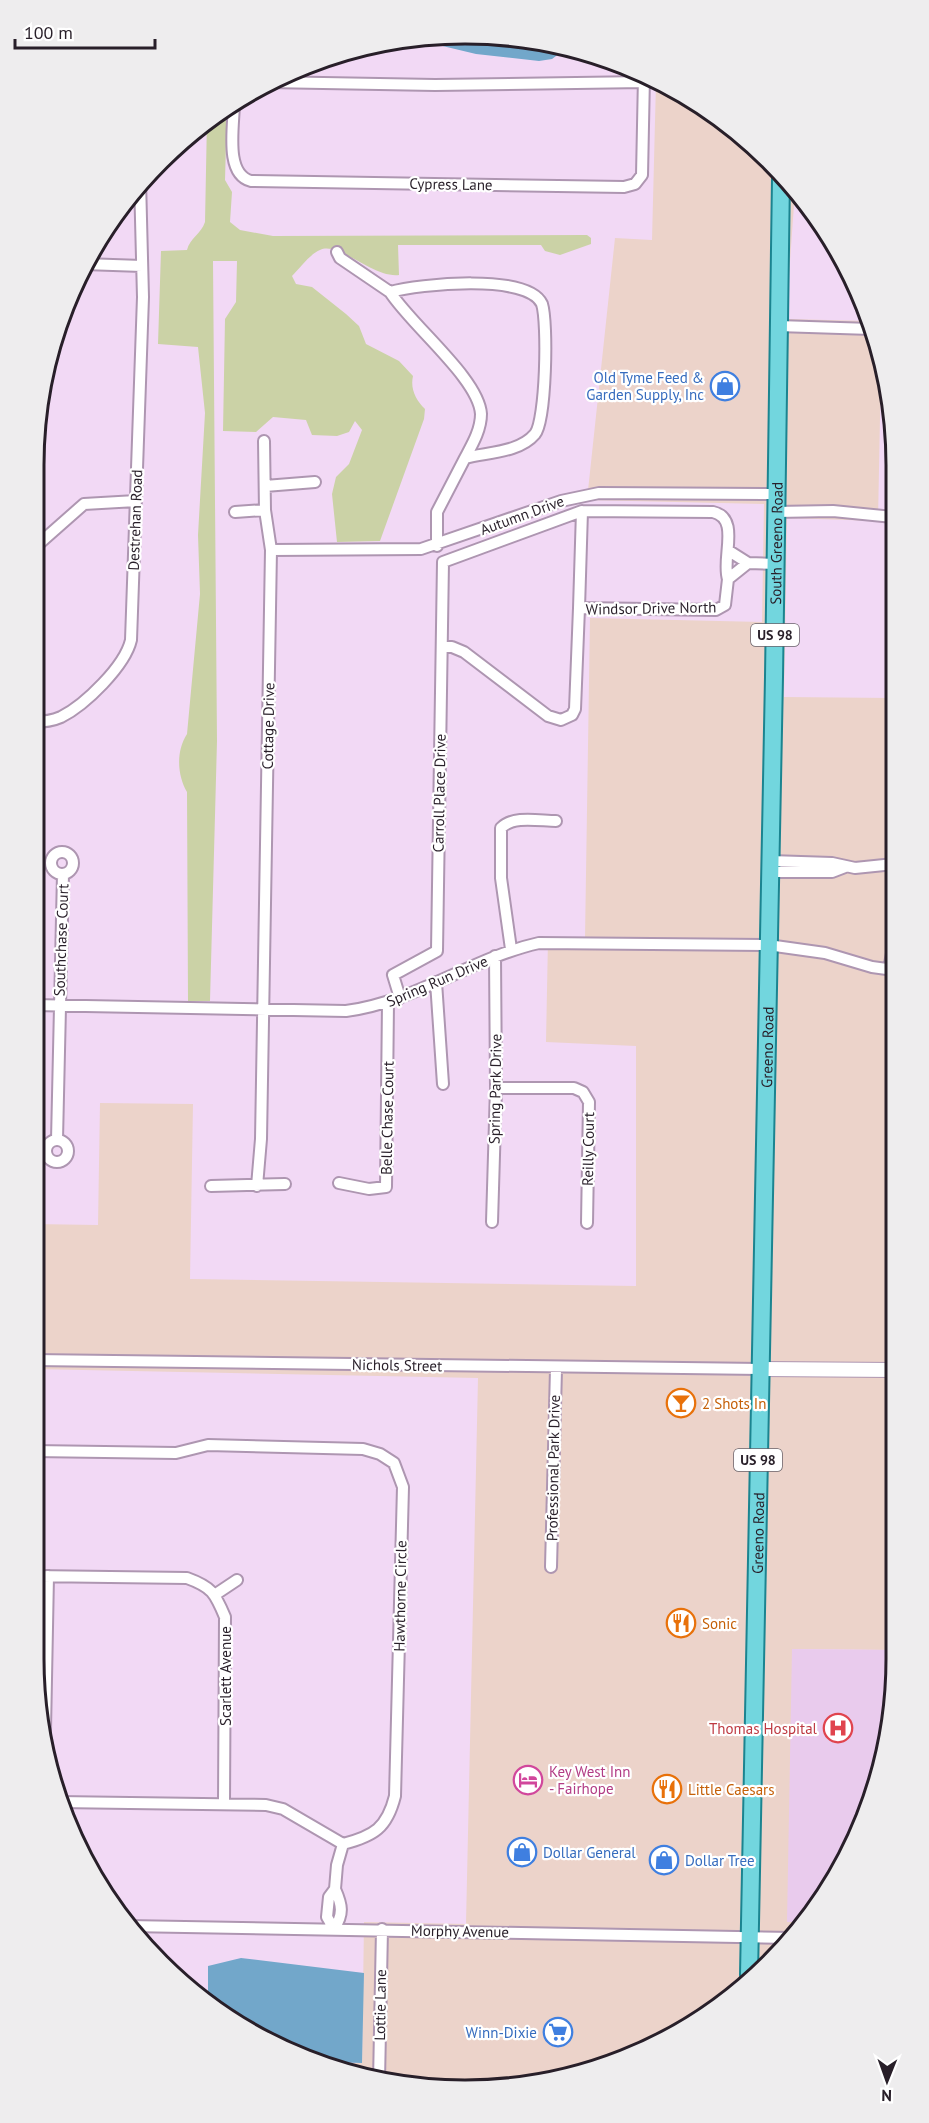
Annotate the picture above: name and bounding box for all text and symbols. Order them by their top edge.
scale bar [15,12,154,50]
text: 100 m [24,21,73,44]
street label: Cypress Lane [409,174,493,194]
place label: Old Tyme Feed & Garden Supply, Inc [586,368,704,404]
shop icon: Old Tyme Feed & Garden Supply, Inc [709,370,741,402]
street label: Destrehan Road [124,469,146,571]
street label: South Greeno Road [766,482,786,605]
street label: Autumn Drive [477,491,567,539]
street label: Windsor Drive North [585,597,717,619]
road number: US 98 [751,624,799,646]
street label: Cottage Drive [258,682,278,770]
street label: Carroll Place Drive [428,734,450,852]
street label: Southchase Court [50,883,72,997]
street label: Spring Run Drive [384,951,490,1011]
street label: Greeno Road [757,1006,777,1088]
street label: Spring Park Drive [485,1034,505,1144]
street label: Belle Chase Court [377,1061,397,1175]
street label: Reilly Court [578,1112,598,1186]
street label: Nichols Street [352,1355,442,1375]
bar icon: 2 Shots In [665,1387,697,1419]
place label: 2 Shots In [702,1394,766,1413]
street label: Professional Park Drive [542,1395,564,1541]
road number: US 98 [734,1449,782,1471]
street label: Greeno Road [747,1492,768,1574]
street label: Hawthorne Circle [390,1540,410,1652]
restaurant icon: Sonic [665,1607,697,1639]
place label: Sonic [702,1614,737,1633]
street label: Scarlett Avenue [216,1626,235,1726]
hospital icon: Thomas Hospital [822,1712,854,1744]
place label: Thomas Hospital [709,1719,818,1738]
place label: Key West Inn - Fairhope [549,1762,630,1798]
hotel icon: Key West Inn - Fairhope [512,1764,544,1796]
restaurant icon: Little Caesars [651,1773,683,1805]
place label: Little Caesars [688,1780,775,1799]
shop icon: Dollar General [506,1836,538,1868]
place label: Dollar General [543,1843,636,1862]
shop icon: Dollar Tree [648,1844,680,1876]
place label: Dollar Tree [685,1851,755,1870]
street label: Morphy Avenue [411,1921,509,1941]
street label: Lottie Lane [370,1969,390,2041]
supermarket icon: Winn-Dixie [542,2016,574,2048]
place label: Winn-Dixie [466,2023,537,2042]
north arrow [857,2051,917,2111]
text: N [881,2086,892,2106]

